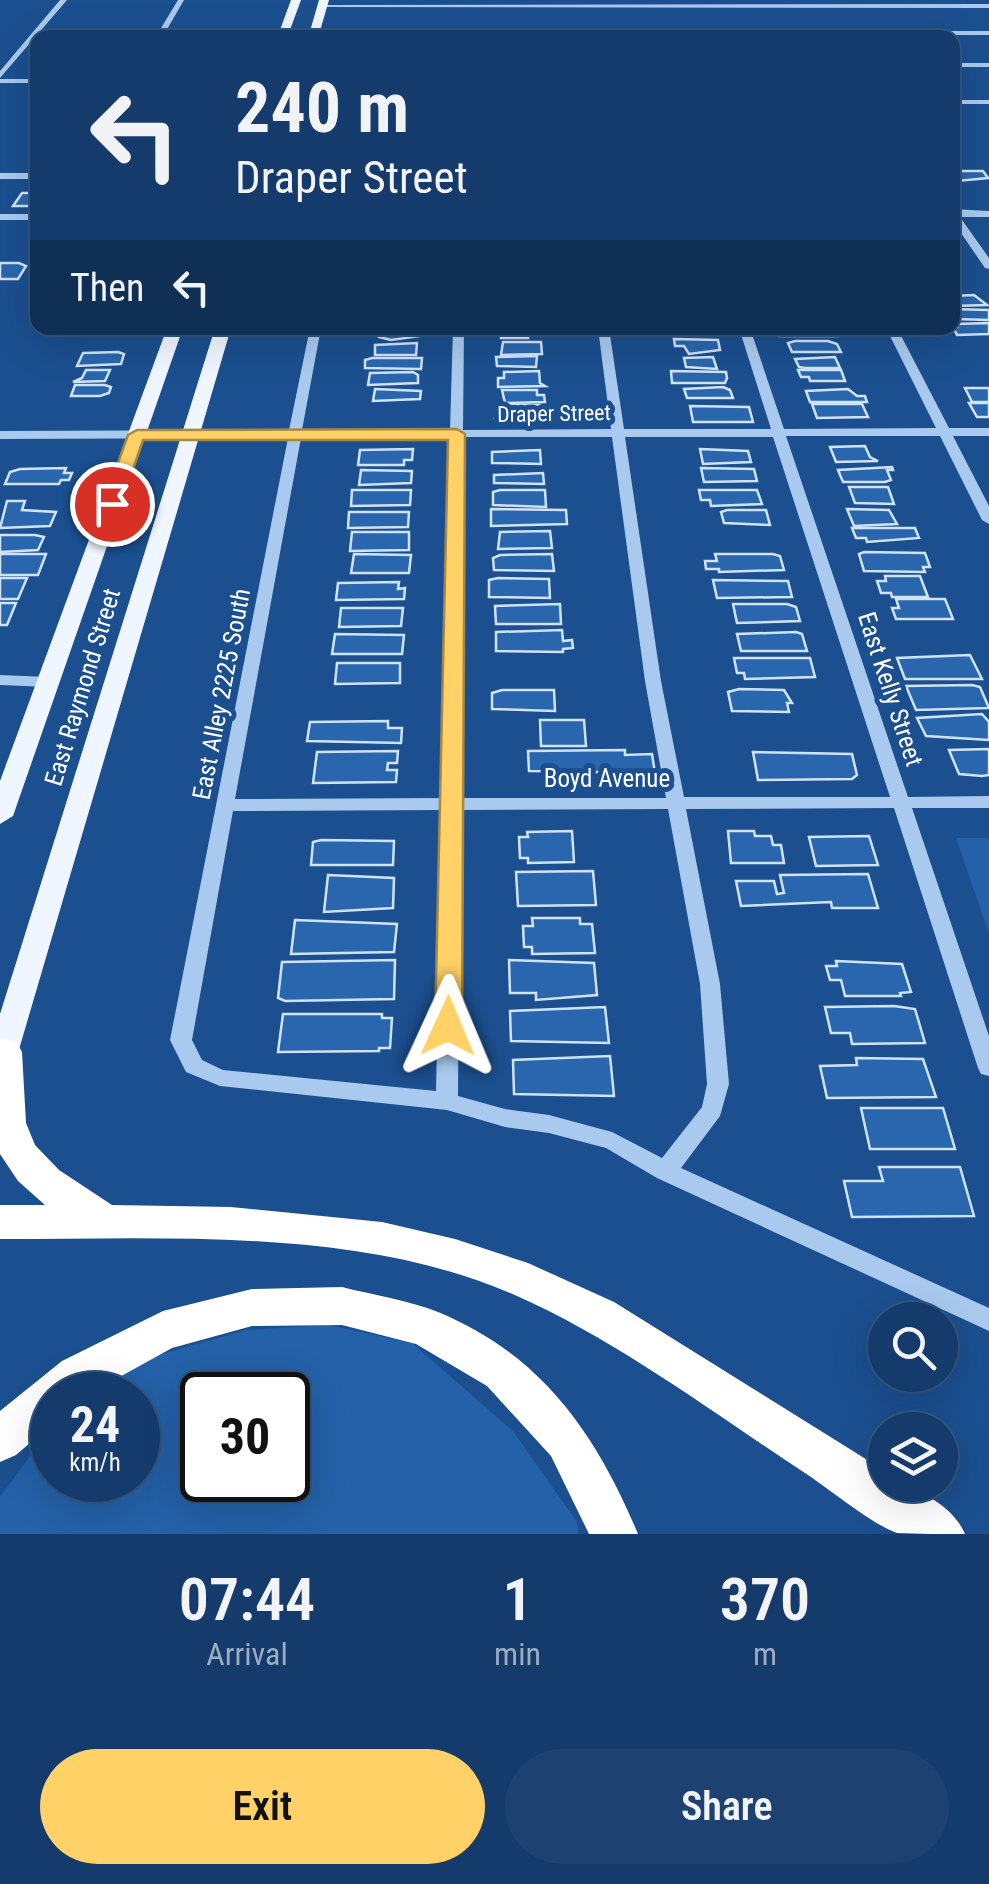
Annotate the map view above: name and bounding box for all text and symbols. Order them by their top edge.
text: 240 m [235,67,409,149]
icon: left [70,70,200,200]
text: Draper Street [235,151,468,204]
icon: left [164,260,219,315]
text: Then [70,266,144,310]
street label: Draper Street [497,400,611,427]
pin [70,462,155,547]
icon: arrive [85,477,140,532]
street label: East Raymond Street [39,585,126,789]
street label: East Alley 2225 South [187,586,256,802]
street label: East Kelly Street [852,609,929,770]
street label: Boyd Avenue [544,764,670,793]
position arrow [396,974,500,1078]
map controls [868,1302,958,1502]
button: search [868,1302,958,1392]
speed limit sign: 30 [180,1372,310,1502]
text: 24 [70,1396,120,1454]
button: layers [868,1412,958,1502]
text: km/h [69,1448,121,1477]
text: 07:44 [179,1564,315,1635]
text: 1 [502,1564,533,1635]
text: 370 [720,1564,810,1635]
text: Arrival [206,1635,288,1673]
text: min [494,1635,541,1673]
text: m [753,1635,777,1673]
button: Exit [40,1749,485,1864]
button: Share [505,1749,949,1864]

